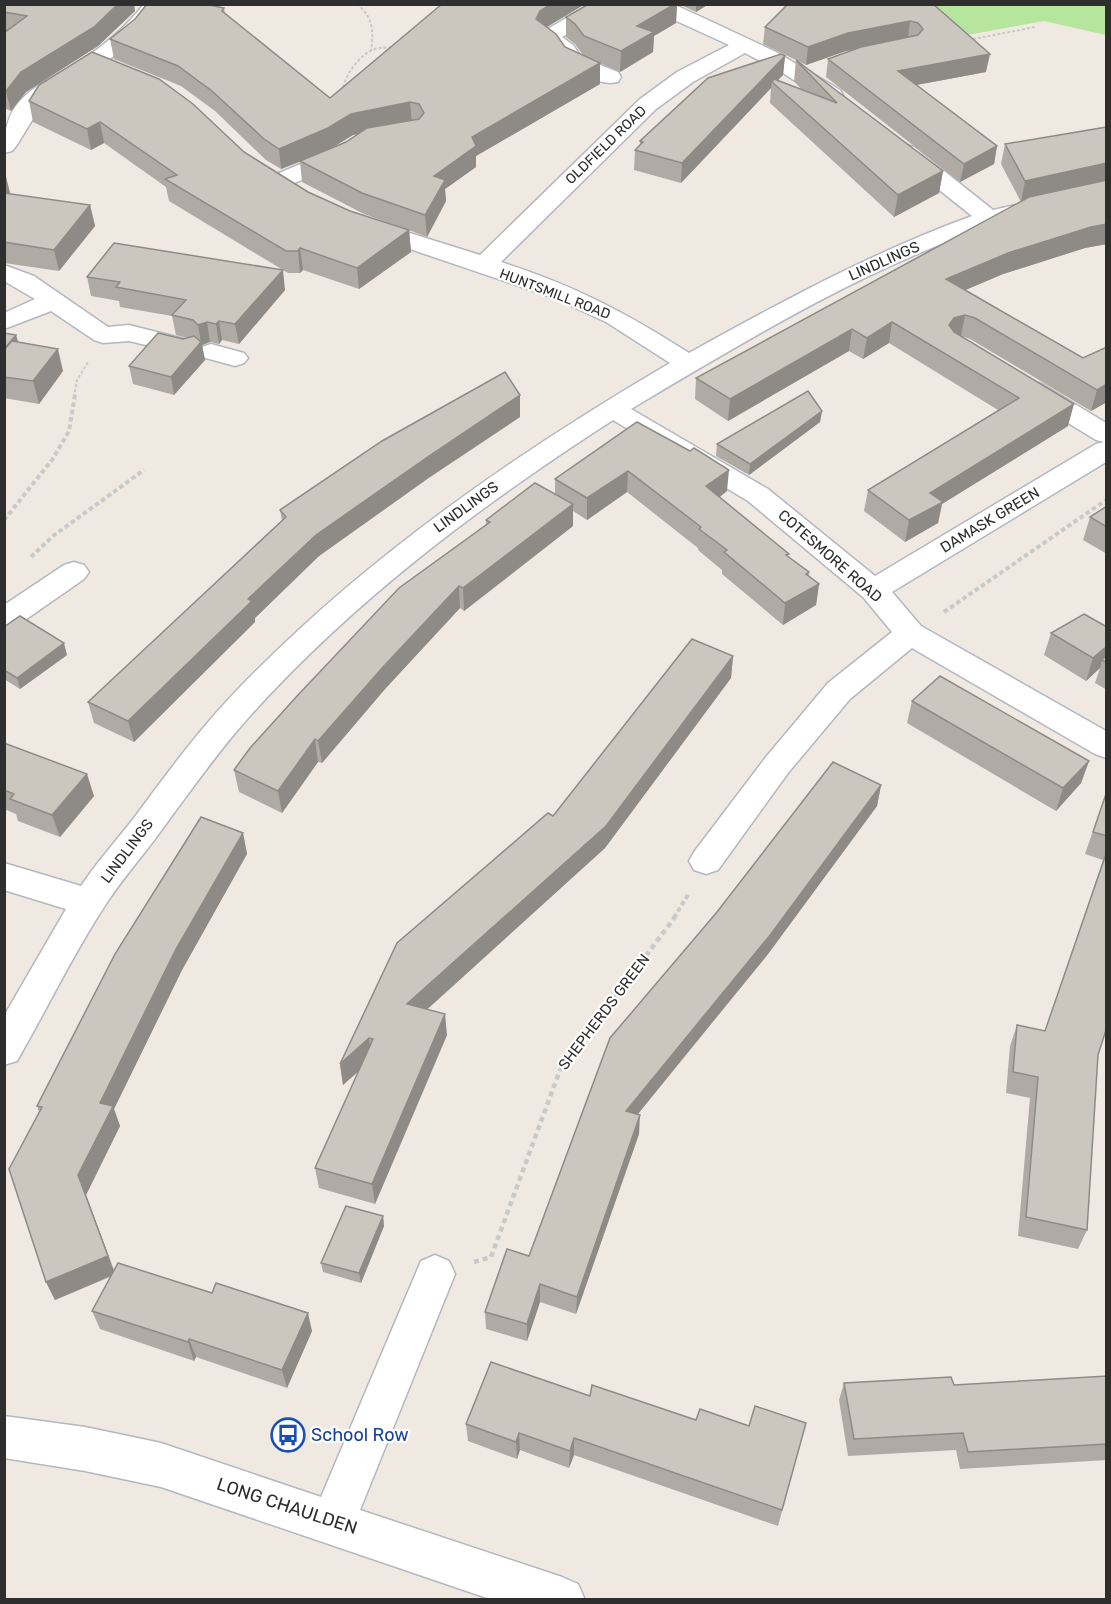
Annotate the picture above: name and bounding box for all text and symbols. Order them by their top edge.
street label: OLDFIELD ROAD [562,102,650,188]
street label: LINDLINGS [846,237,922,285]
street label: HUNTSMILL ROAD [497,265,613,323]
street label: LINDLINGS [430,477,502,537]
street label: DAMASK GREEN [937,483,1043,557]
street label: COTESMORE ROAD [774,506,886,606]
street label: LINDLINGS [97,815,157,887]
street label: SHEPHERDS GREEN [555,951,653,1073]
bus stop icon: School Row [270,1417,306,1453]
place label: School Row [311,1424,409,1446]
street label: LONG CHAULDEN [214,1473,360,1539]

